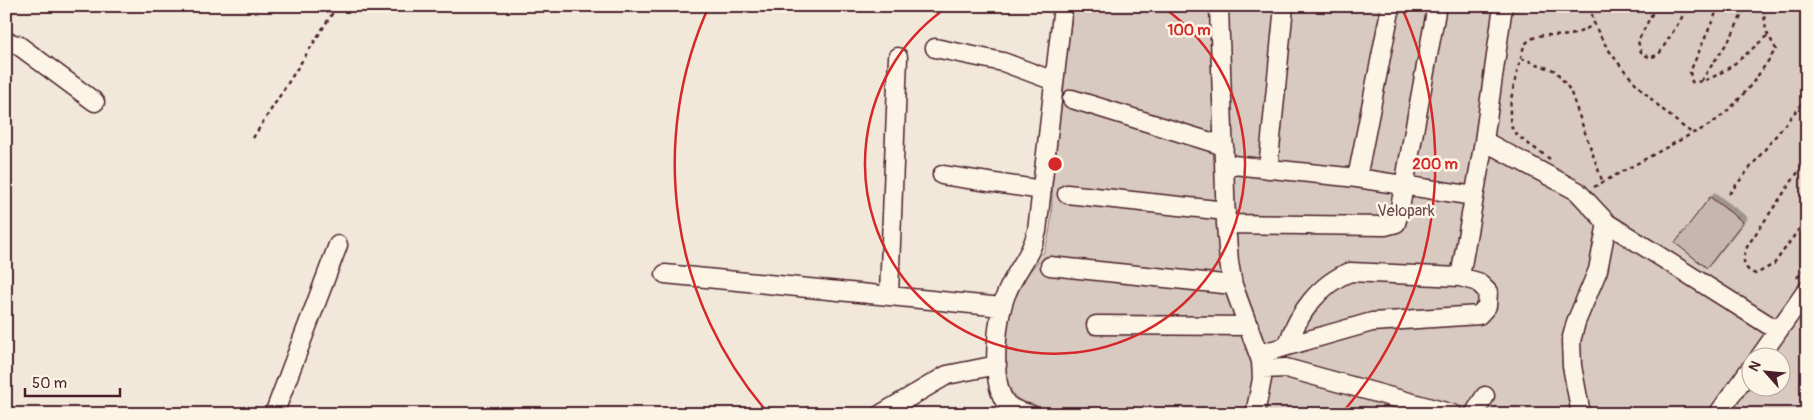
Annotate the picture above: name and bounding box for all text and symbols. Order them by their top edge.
text: 100 m [1168,21,1210,40]
centre of rings [1046,155,1064,173]
text: 200 m [1412,155,1458,174]
park label: Velopark [1377,201,1435,221]
north arrow [1740,348,1790,398]
text: N [1745,358,1765,374]
scale bar [25,365,120,397]
text: 50 m [32,374,67,393]

